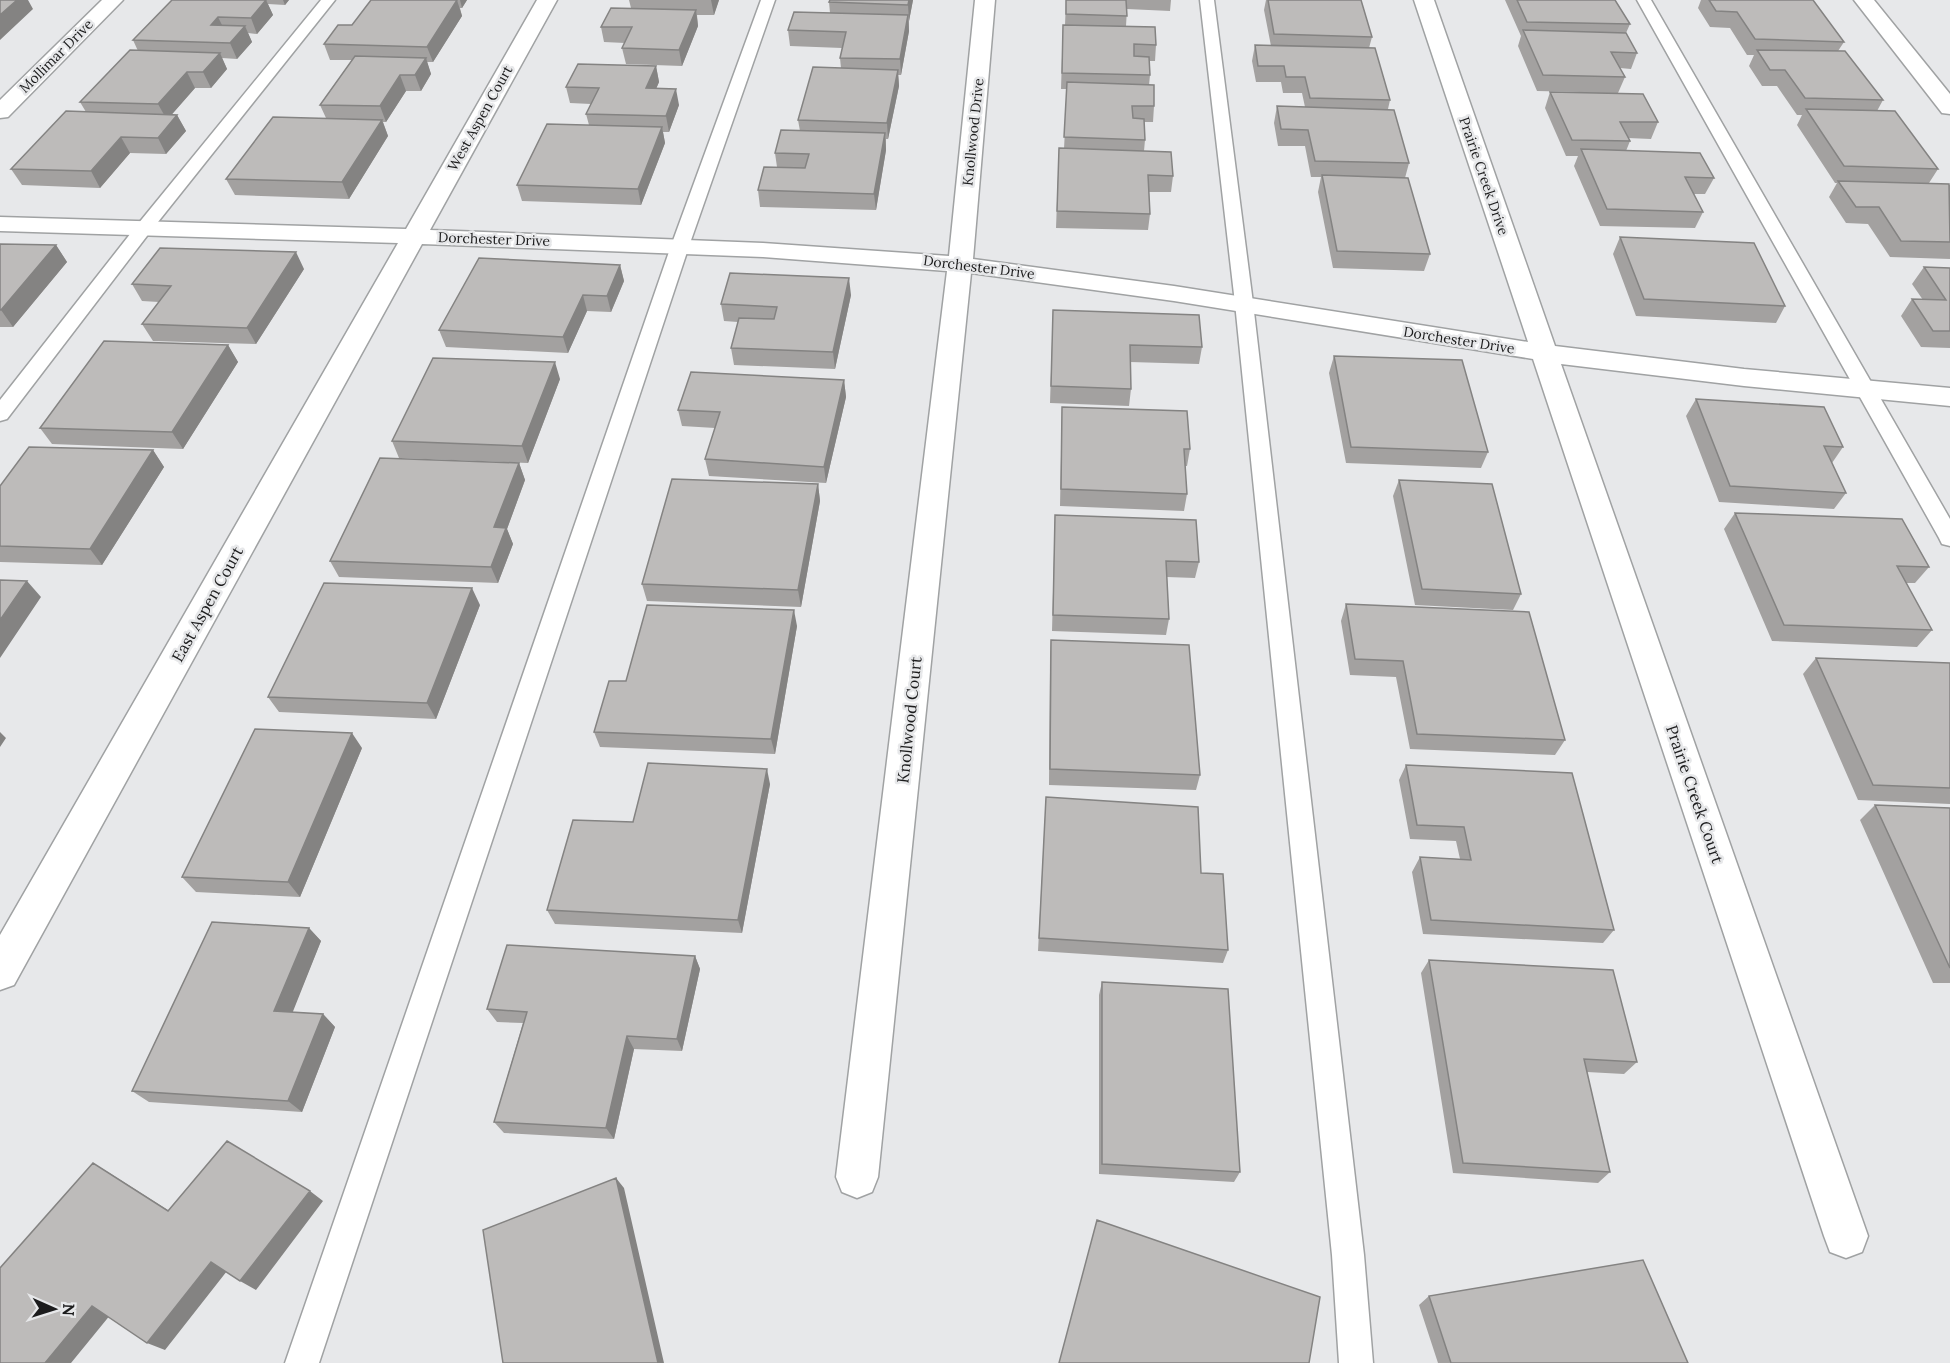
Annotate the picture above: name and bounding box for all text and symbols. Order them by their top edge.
street label: Mollimar Drive [15,15,97,97]
street label: West Aspen Court [444,62,517,174]
street label: Knollwood Drive [958,77,988,187]
street label: Prairie Creek Drive [1455,114,1513,238]
street label: Dorchester Drive [438,228,551,250]
street label: Dorchester Drive [922,251,1036,283]
street label: Dorchester Drive [1402,322,1516,358]
street label: East Aspen Court [167,542,247,665]
street label: Knollwood Court [892,655,926,784]
street label: Prairie Creek Court [1662,722,1728,867]
north arrow [24,1279,84,1339]
text: N [59,1303,79,1316]

